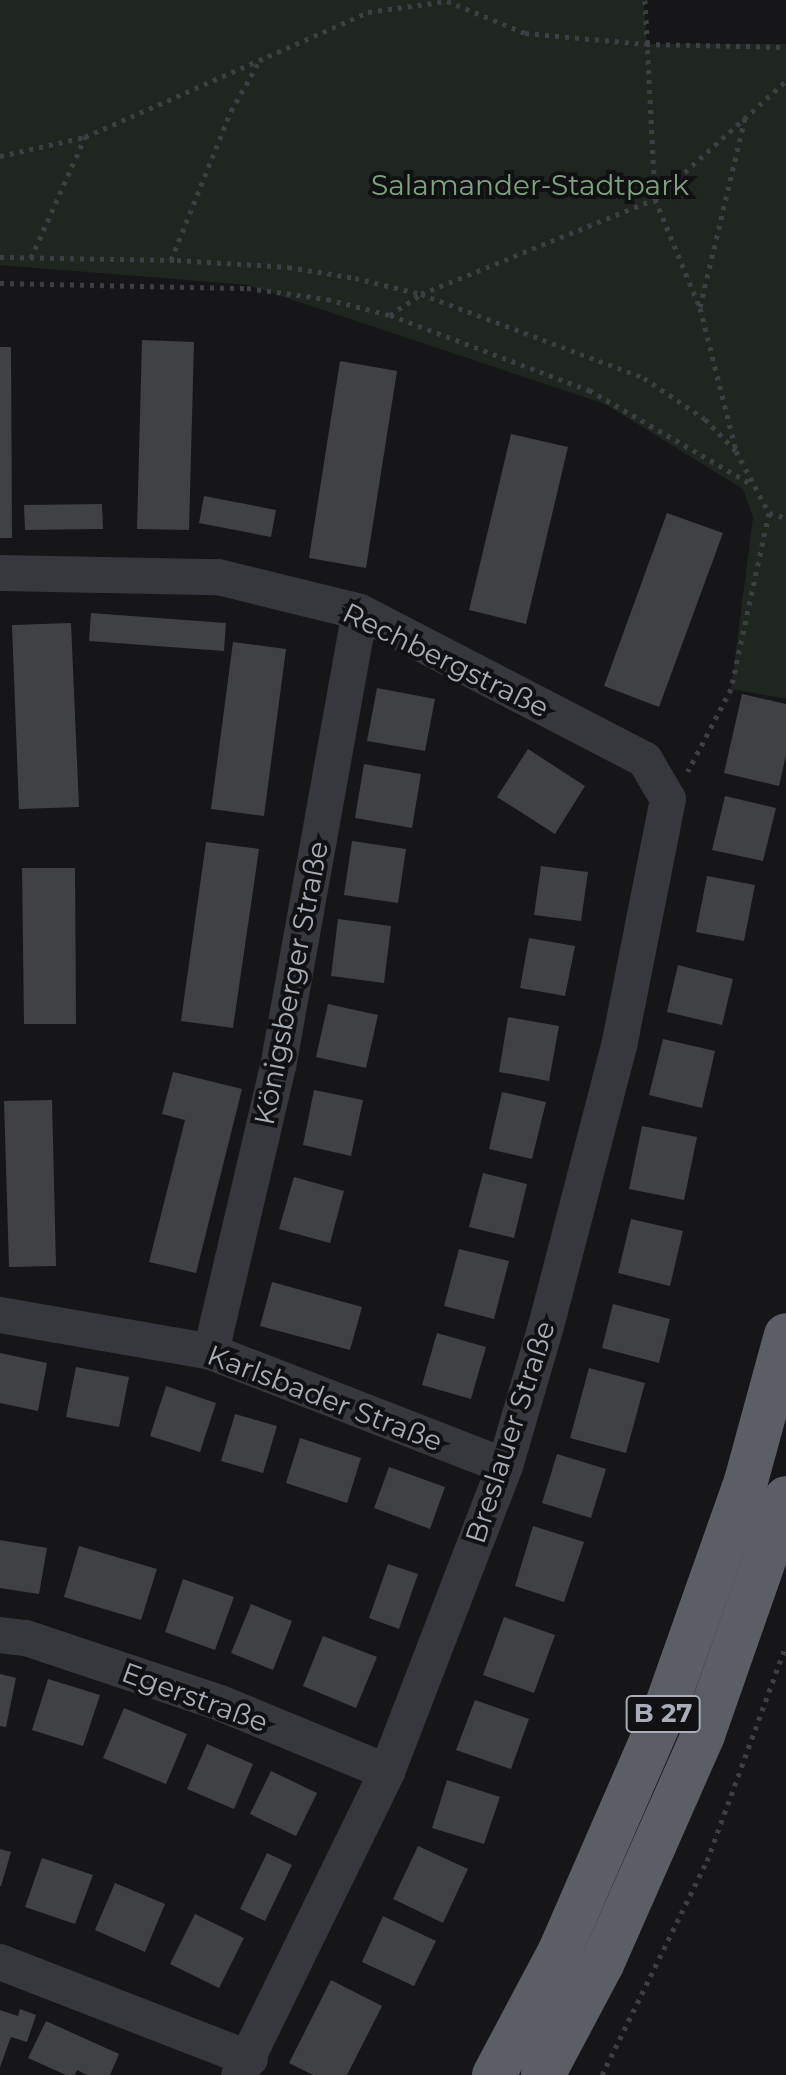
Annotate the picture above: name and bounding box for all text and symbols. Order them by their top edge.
park label: Salamander-Stadtpark [371,168,689,202]
street label: Rechbergstraße [338,596,554,724]
street label: Königsberger Straße [247,838,335,1128]
street label: Breslauer Straße [458,1317,562,1547]
street label: Karlsbader Straße [203,1338,447,1458]
street label: Egerstraße [117,1655,273,1739]
road number: B 27 [625,1692,701,1736]

